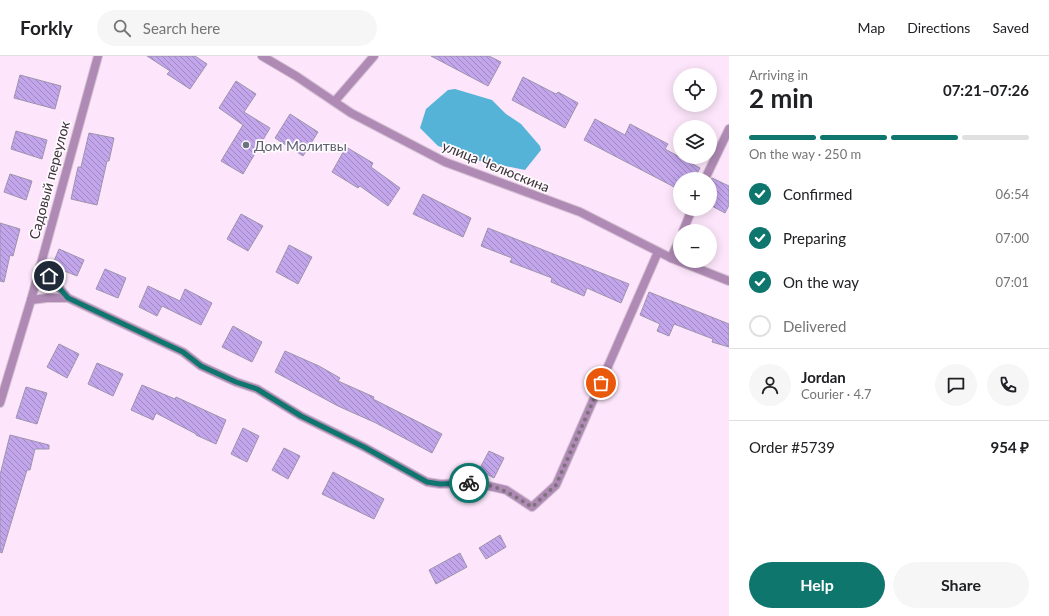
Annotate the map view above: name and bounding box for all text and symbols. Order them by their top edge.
search box [97,10,377,46]
text: Forkly [20,16,73,39]
icon: search [111,17,133,39]
text: Search here [143,19,220,37]
text: Map [858,19,885,36]
text: Directions [907,19,970,36]
text: Saved [992,19,1029,36]
text: Arriving in [749,67,808,83]
map controls [673,68,717,268]
button: locate [673,68,717,112]
text: 07:21–07:26 [943,81,1029,99]
text: 2 min [749,82,813,114]
street label: Садовый переулок [25,118,73,241]
button: layers [673,120,717,164]
place label: Дом Молитвы [254,137,347,154]
street label: улица Челюскина [440,137,552,195]
marker: Дом Молитвы [241,140,251,150]
text: On the way · 250 m [749,146,861,162]
button: + [673,172,717,216]
icon: check [749,183,771,205]
text: Confirmed [783,185,852,203]
text: 06:54 [996,186,1029,202]
button: − [673,224,717,268]
icon: check [749,227,771,249]
text: Preparing [783,229,846,247]
text: 07:00 [996,230,1029,246]
pin [32,259,66,293]
icon: home [38,265,60,287]
icon: check [749,271,771,293]
text: On the way [783,273,859,291]
text: 07:01 [996,274,1029,290]
text: Delivered [783,317,846,335]
button: person [749,364,791,406]
button: chat [935,364,977,406]
button: phone [987,364,1029,406]
pin [584,366,618,400]
text: Jordan [801,368,846,386]
icon: bag [590,372,612,394]
text: Courier · 4.7 [801,386,872,402]
text: Order #5739 [749,438,835,456]
text: 954 ₽ [991,438,1029,456]
courier [449,463,489,503]
icon: bike [458,472,480,494]
button: Help [749,562,885,608]
button: Share [893,562,1029,608]

